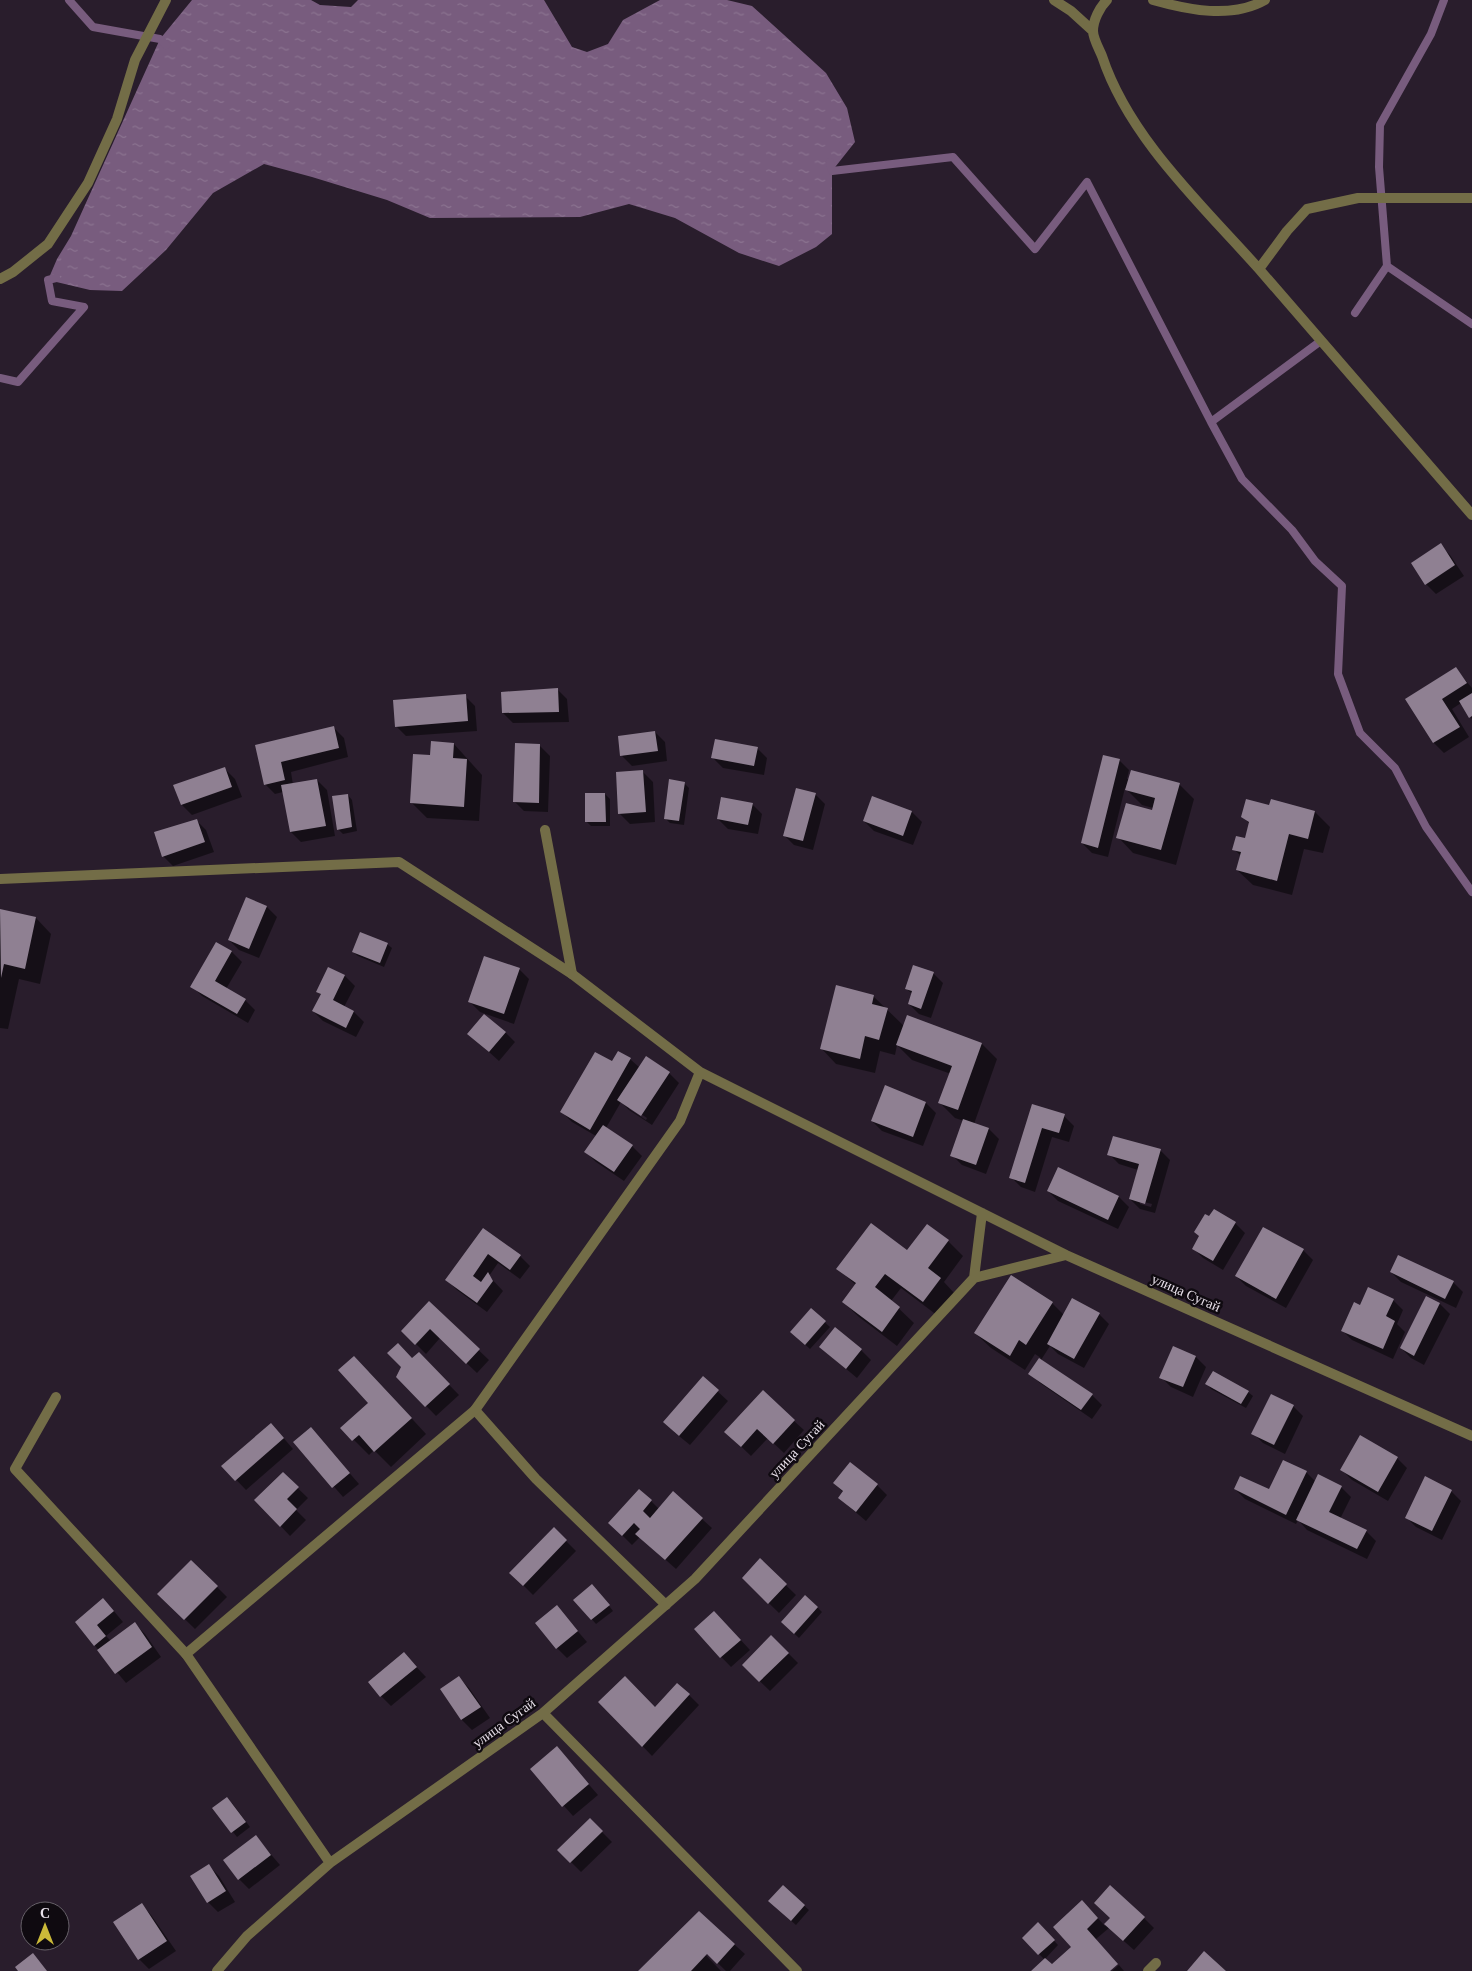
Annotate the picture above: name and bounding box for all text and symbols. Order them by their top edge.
street label: улица Сугай [1149,1271,1223,1315]
street label: улица Сугай [766,1417,828,1481]
street label: улица Сугай [470,1695,539,1751]
north arrow [20,1901,70,1951]
text: С [40,1906,50,1921]

